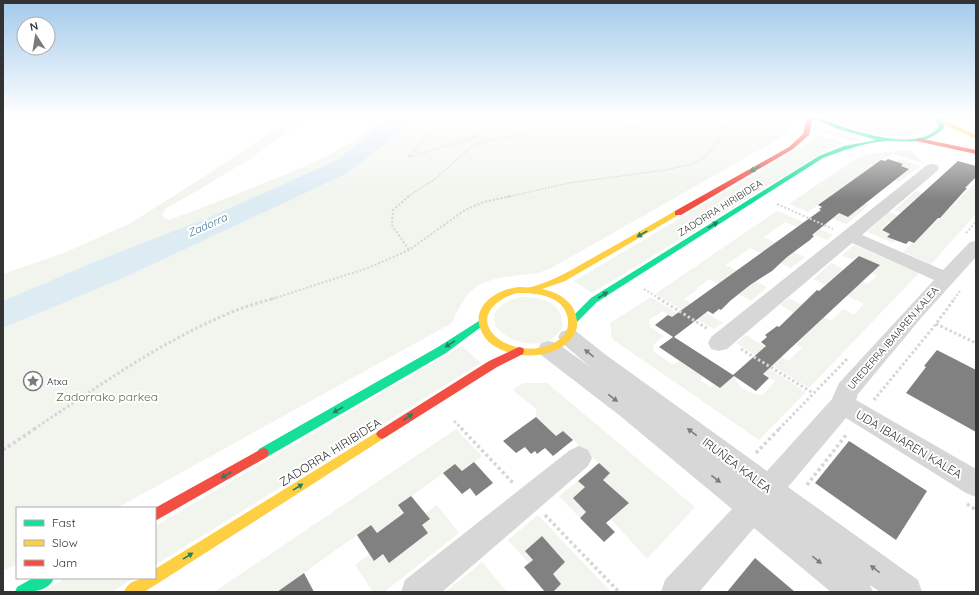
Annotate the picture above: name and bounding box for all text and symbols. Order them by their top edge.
north arrow [16,16,56,56]
text: N [29,19,39,34]
one-way arrow [749,165,760,172]
street label: ZADORRA HIRIBIDEA [675,176,765,239]
water label: Zadorra [185,210,230,240]
one-way arrow [708,221,718,229]
one-way arrow [636,230,648,237]
street label: UREDERRA IBAIAREN KALEA [845,283,942,392]
one-way arrow [597,291,609,298]
one-way arrow [445,341,456,348]
one-way arrow [583,349,594,358]
place icon: Atxa [22,370,44,392]
place label: Atxa [47,375,68,388]
park label: Zadorrako parkea [56,389,158,404]
one-way arrow [608,394,619,403]
one-way arrow [332,406,344,413]
street label: UDA IBAIAREN KALEA [853,406,965,482]
street label: ZADORRA HIRIBIDEA [276,414,384,489]
one-way arrow [402,414,414,421]
one-way arrow [687,427,698,436]
street label: IRUÑEA KALEA [699,434,775,496]
one-way arrow [220,471,231,478]
one-way arrow [710,474,721,483]
one-way arrow [292,483,304,490]
legend [16,507,156,579]
text: Fast [52,515,76,530]
text: Slow [52,535,78,550]
one-way arrow [183,552,193,560]
text: Jam [52,555,77,570]
one-way arrow [811,556,822,565]
one-way arrow [869,564,880,573]

